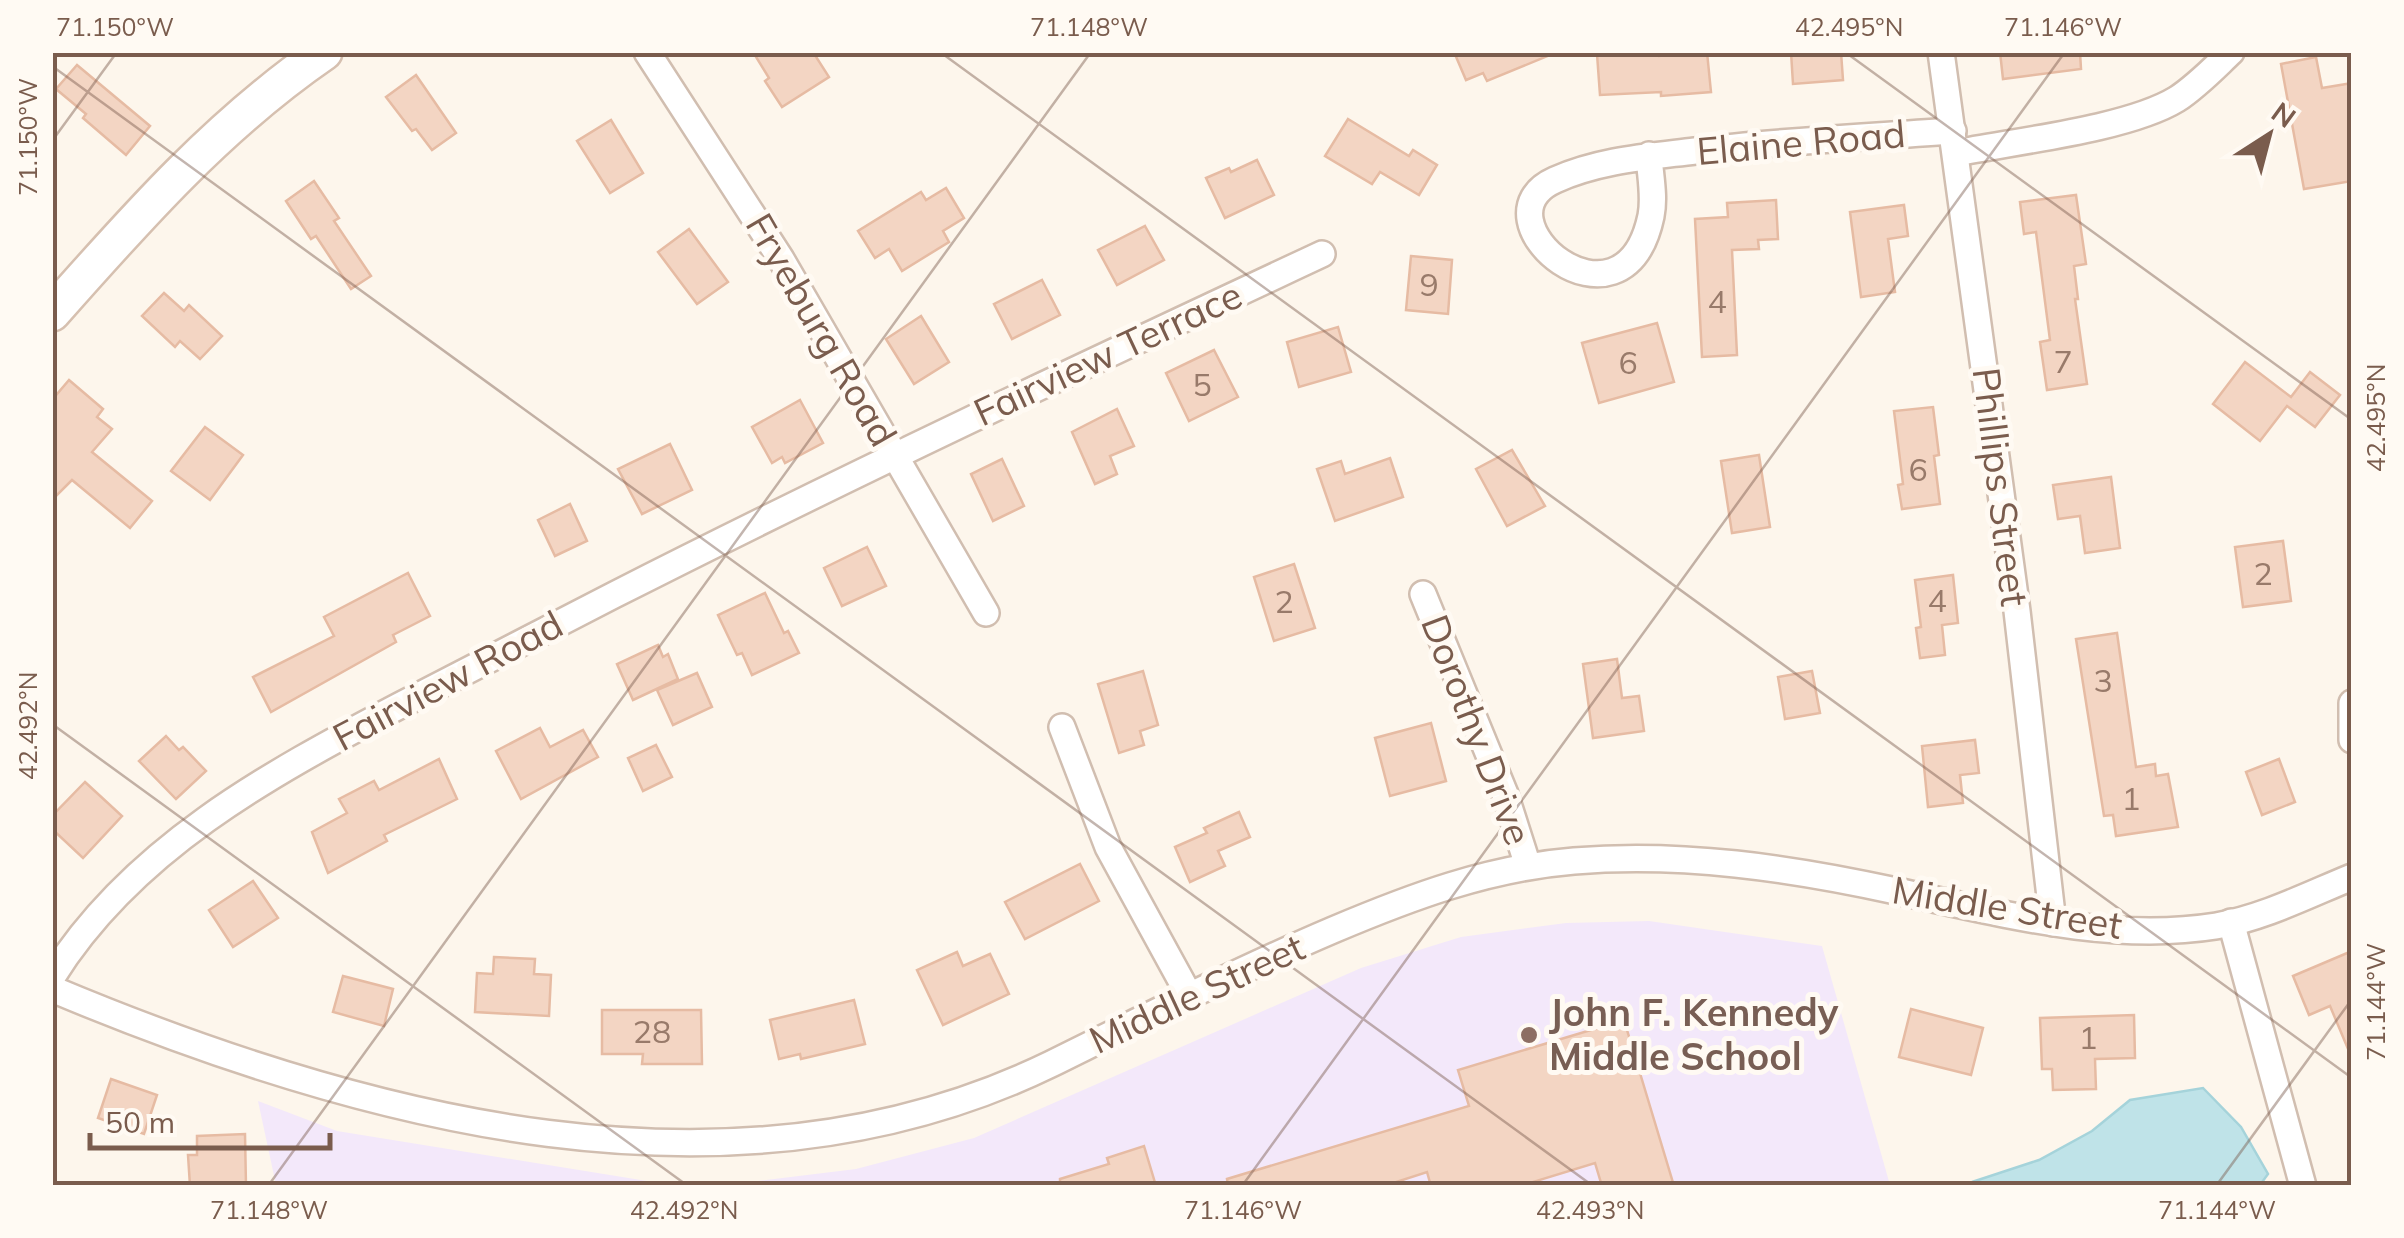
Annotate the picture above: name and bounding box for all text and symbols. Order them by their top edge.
text: 71.150°W [56,11,174,42]
text: 71.148°W [1030,11,1148,42]
text: 42.495°N [1795,11,1903,42]
text: 71.146°W [2004,11,2122,42]
text: 71.150°W [12,78,43,196]
north arrow [2219,85,2319,185]
text: N [2265,94,2303,135]
street label: Elaine Road [1695,109,1907,175]
street label: Fryeburg Road [736,205,908,454]
house number: 9 [1419,264,1439,304]
street label: Fairview Terrace [966,270,1249,436]
house number: 4 [1707,281,1727,321]
house number: 7 [2053,341,2073,381]
house number: 6 [1618,342,1638,382]
house number: 5 [1192,364,1212,404]
text: 42.495°N [2360,364,2391,472]
street label: Phillips Street [1963,365,2039,609]
house number: 6 [1908,449,1928,489]
house number: 2 [2253,553,2273,593]
house number: 4 [1927,580,1947,620]
house number: 2 [1274,581,1294,621]
street label: Fairview Road [325,600,571,761]
street label: Dorothy Drive [1411,608,1543,851]
house number: 3 [2093,660,2113,700]
text: 42.492°N [12,672,43,780]
house number: 1 [2121,778,2141,818]
street label: Middle Street [1889,865,2125,949]
street label: Middle Street [1081,922,1312,1064]
text: 71.144°W [2360,943,2391,1061]
place label: John F. Kennedy Middle School [1549,988,1839,1080]
house number: 28 [633,1011,671,1051]
house number: 1 [2078,1017,2098,1057]
marker: John F. Kennedy Middle School [1518,1024,1540,1046]
scale bar [90,1088,330,1150]
text: 50 m [105,1103,175,1141]
text: 71.148°W [210,1194,328,1225]
text: 42.492°N [630,1194,738,1225]
text: 71.146°W [1184,1194,1302,1225]
text: 42.493°N [1536,1194,1644,1225]
text: 71.144°W [2158,1194,2276,1225]

